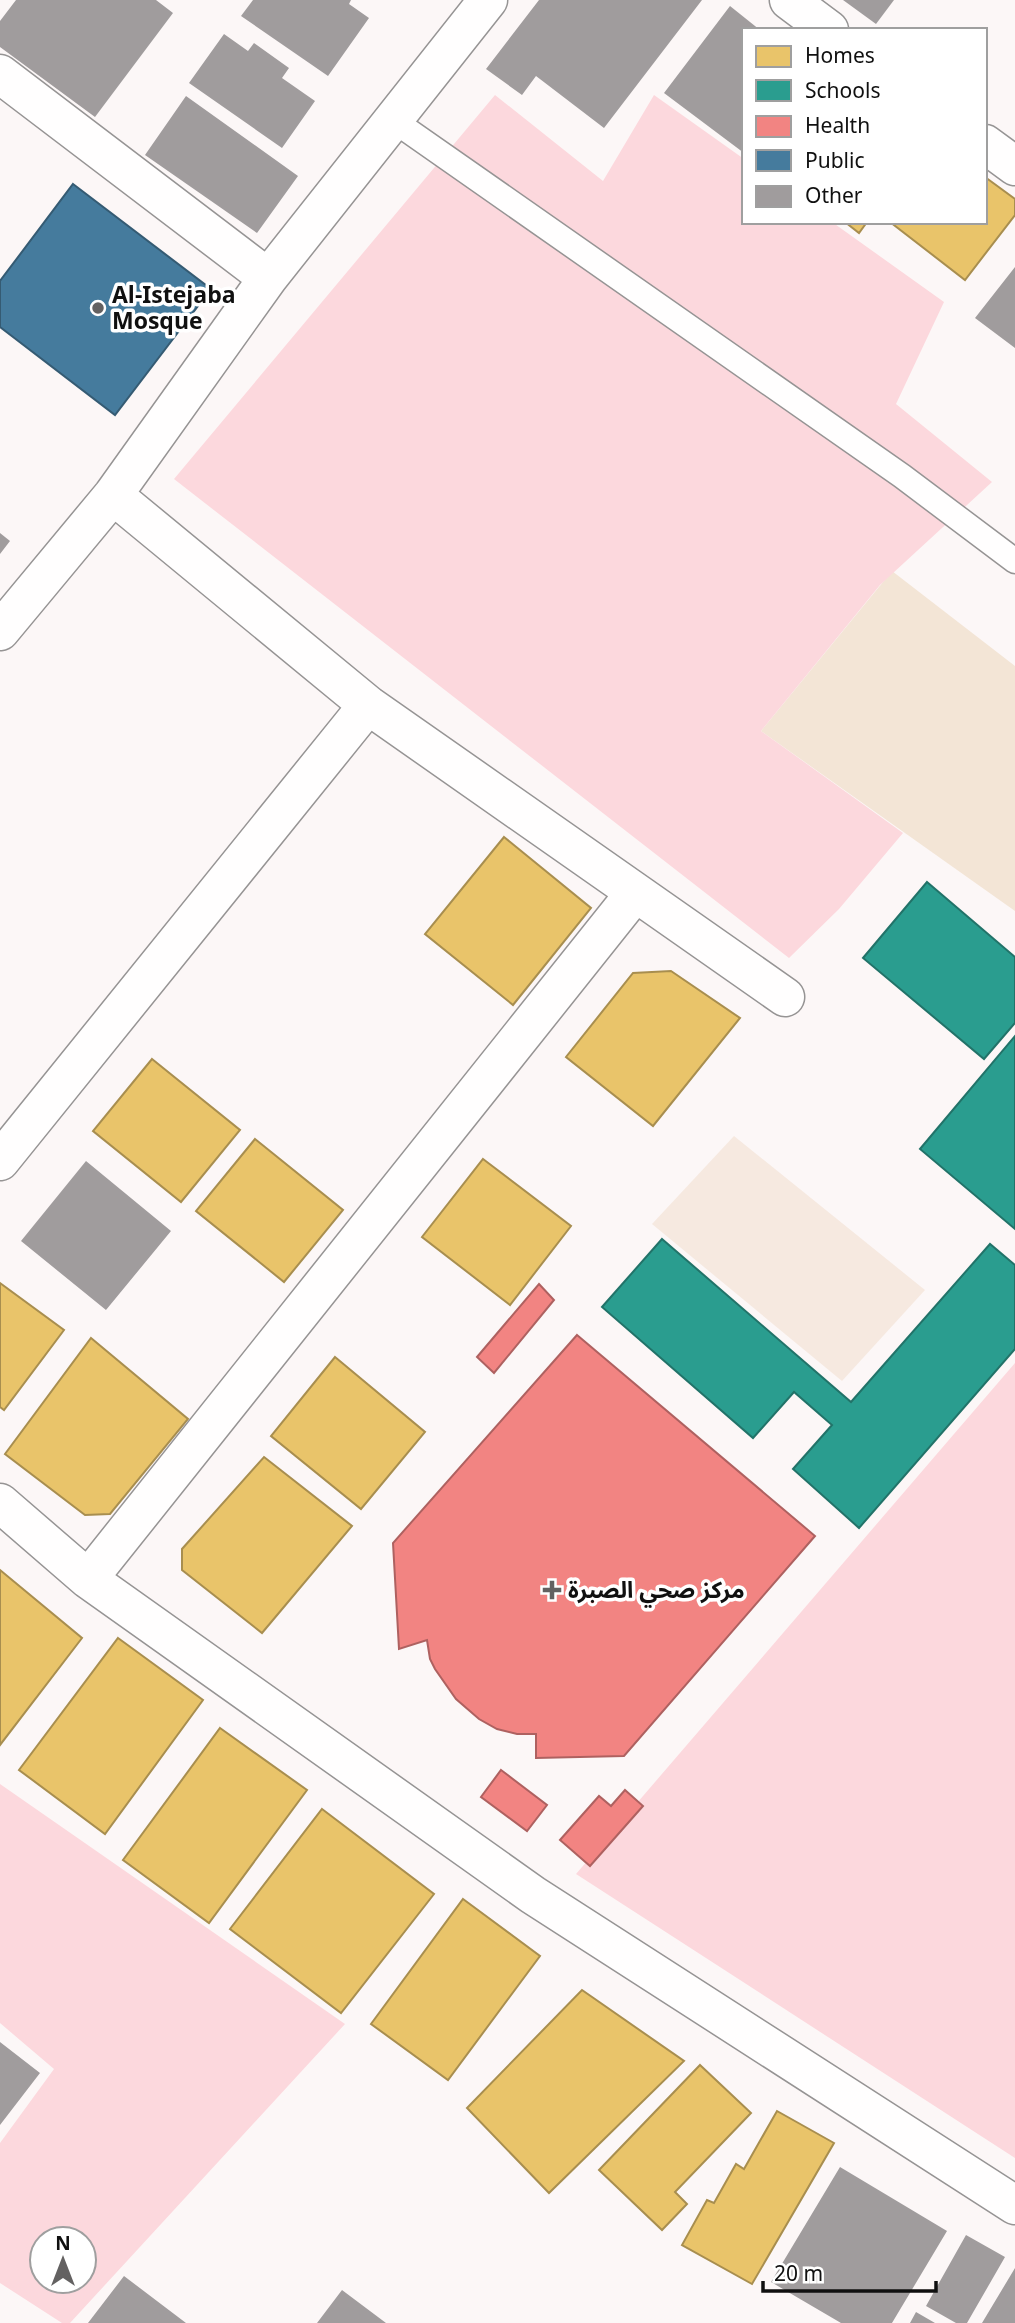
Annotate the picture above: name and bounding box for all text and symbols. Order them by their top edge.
legend [742,28,987,224]
text: Homes [805,34,875,78]
text: Schools [805,69,880,113]
text: Health [805,104,870,148]
text: Public [805,139,865,183]
text: Other [805,174,863,218]
place label: Al-Istejaba Mosque [112,271,236,346]
marker: Al-Istejaba Mosque [90,300,106,316]
place label: مركز صحي الصبرة [568,1566,745,1615]
marker: مركز صحي الصبرة [542,1580,562,1600]
text: N [55,2224,71,2264]
north arrow [28,2225,98,2295]
scale bar [763,2250,936,2294]
text: 20 m [774,2252,823,2296]

